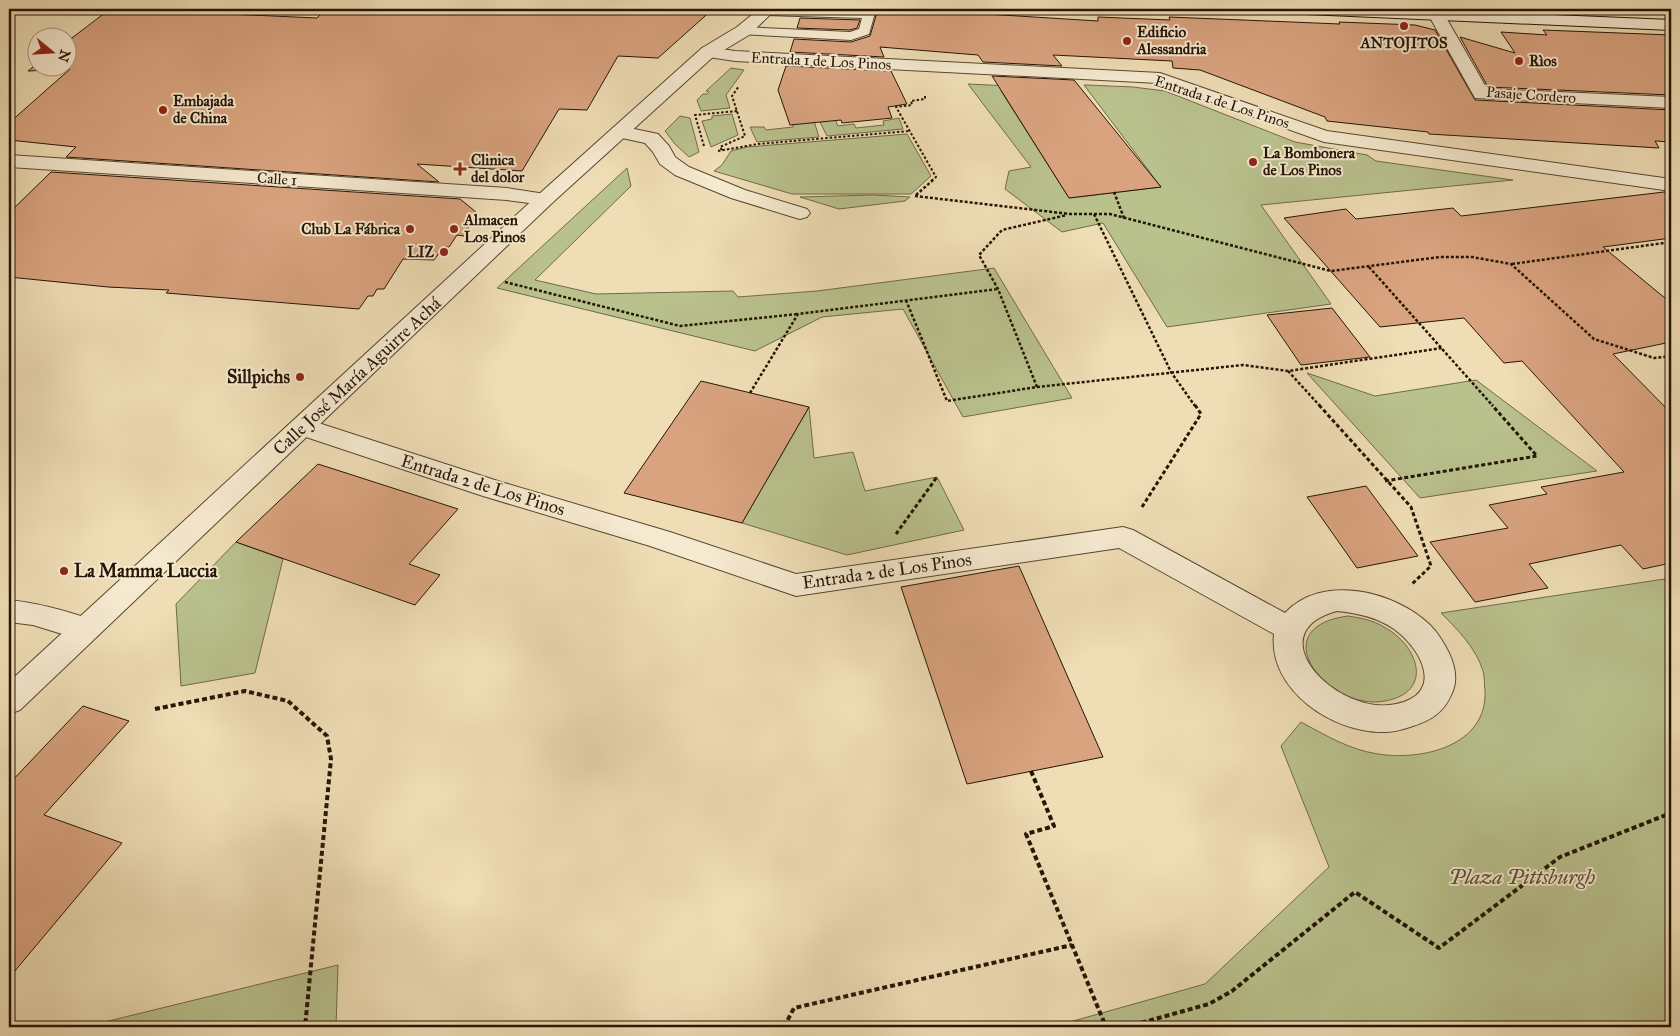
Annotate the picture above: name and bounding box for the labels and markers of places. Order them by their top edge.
marker: ANTOJITOS [1398,20,1410,32]
place label: Edificio Alessandria [1136,23,1207,58]
place label: ANTOJITOS [1359,34,1448,53]
marker: Edificio Alessandria [1121,35,1133,47]
place label: Rìos [1529,52,1557,70]
marker: Rìos [1513,55,1525,67]
place label: Embajada de China [173,92,234,127]
marker: Embajada de China [157,104,169,116]
place label: La Bombonera de Los Pinos [1263,144,1356,179]
place label: Clinica del dolor [471,151,525,186]
marker: La Bombonera de Los Pinos [1247,156,1259,168]
marker: Clinica del dolor [453,162,467,176]
place label: Almacen Los Pinos [463,211,526,246]
place label: Club La Fábrica [301,220,401,238]
marker: Club La Fábrica [404,223,416,235]
marker: Almacen Los Pinos [448,223,460,235]
place label: LIZ [407,243,435,261]
marker: LIZ [438,246,450,258]
place label: Sillpichs [227,366,290,389]
marker: Sillpichs [294,371,306,383]
place label: La Mamma Luccia [74,560,218,582]
marker: La Mamma Luccia [58,565,70,577]

